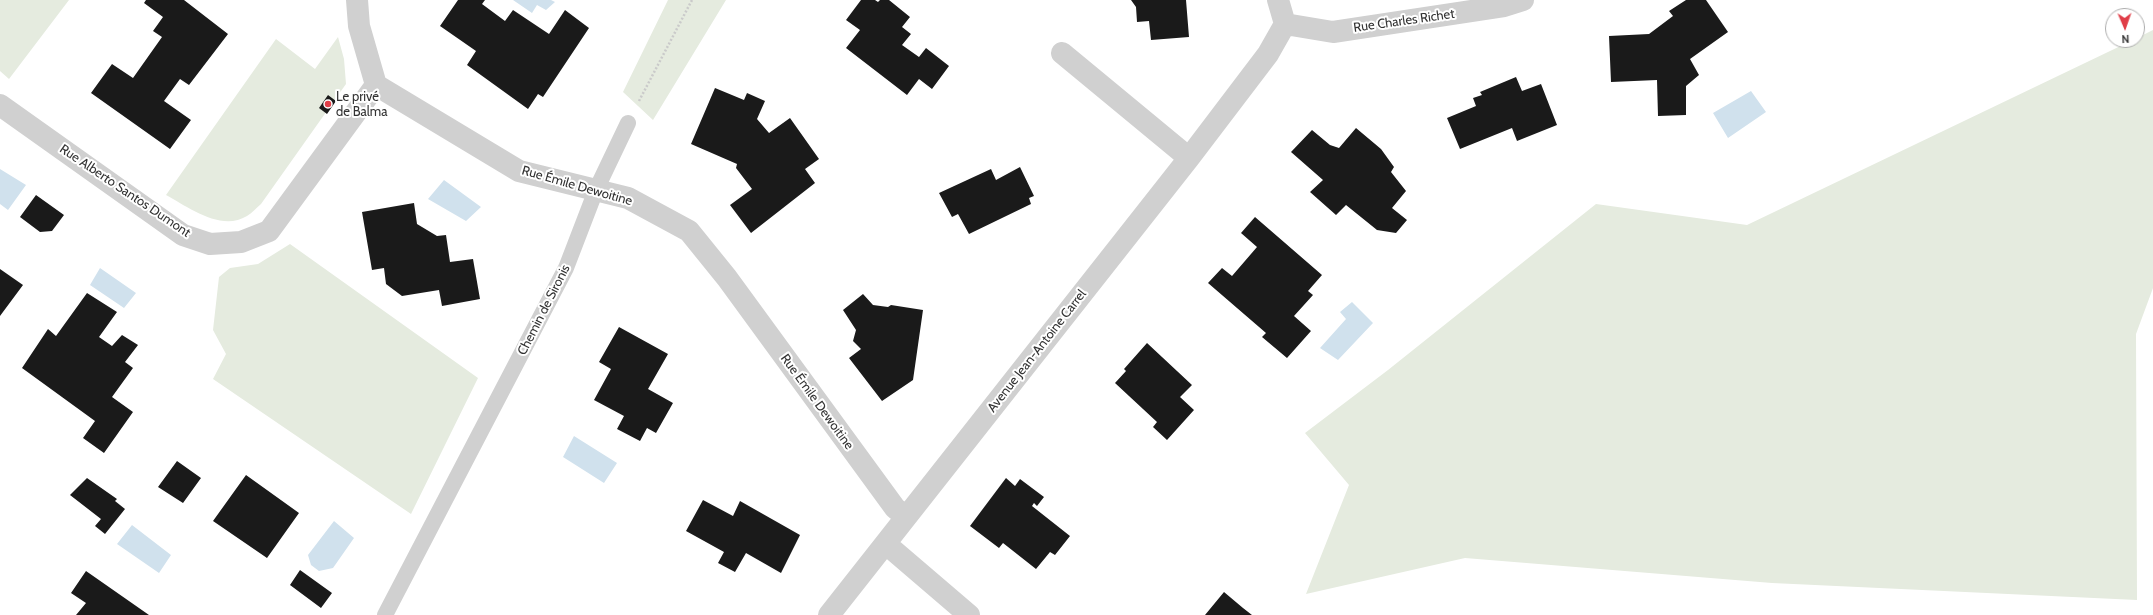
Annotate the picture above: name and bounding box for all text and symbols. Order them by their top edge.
street label: Rue Charles Richet [1352,6,1456,36]
north arrow [2105,8,2145,48]
text: N [2121,32,2130,46]
place label: Le privé de Balma [336,89,388,120]
marker: Le privé de Balma [323,99,333,109]
street label: Rue Alberto Santos Dumont [57,141,193,241]
street label: Rue Émile Dewoitine [520,163,634,209]
street label: Chemin de Sironis [514,262,574,358]
street label: Avenue Jean-Antoine Carrel [984,287,1090,415]
street label: Rue Émile Dewoitine [777,351,857,453]

